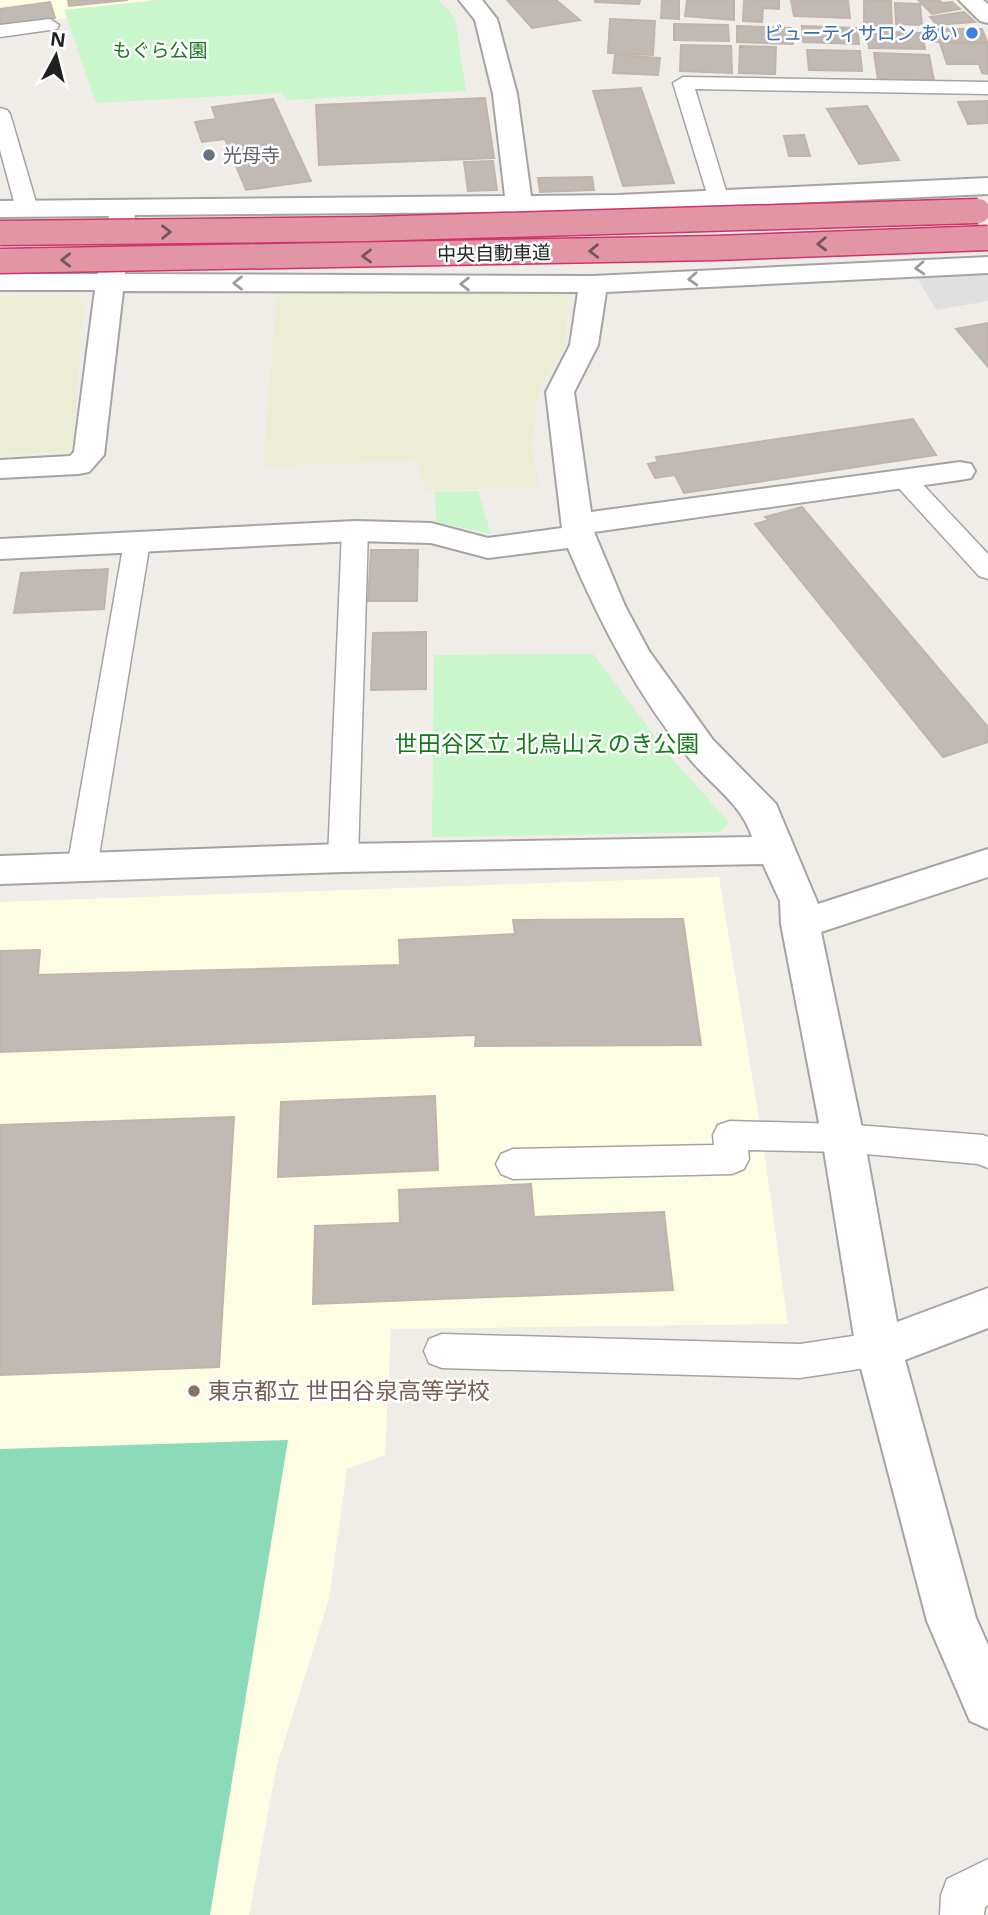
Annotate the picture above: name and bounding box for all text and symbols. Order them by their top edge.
place label: ビューティサロン あい [764,20,958,46]
north arrow [21,21,91,91]
text: N [49,25,67,53]
marker: ビューティサロン あい [964,25,980,41]
park label: もぐら公園 [112,37,208,63]
place label: 光母寺 [223,142,280,168]
marker: 光母寺 [201,147,217,163]
one-way arrow [161,224,172,240]
one-way arrow [816,236,827,252]
street label: 中央自動車道 [437,239,551,267]
one-way arrow [589,243,599,259]
one-way arrow [361,248,372,264]
one-way arrow [60,253,71,268]
one-way arrow [914,261,925,276]
one-way arrow [687,272,698,287]
one-way arrow [232,275,243,290]
one-way arrow [459,276,470,292]
park label: 世田谷区立 北烏山えのき公園 [395,727,699,759]
place label: 東京都立 世田谷泉高等学校 [208,1374,490,1406]
marker: 東京都立 世田谷泉高等学校 [186,1383,202,1399]

